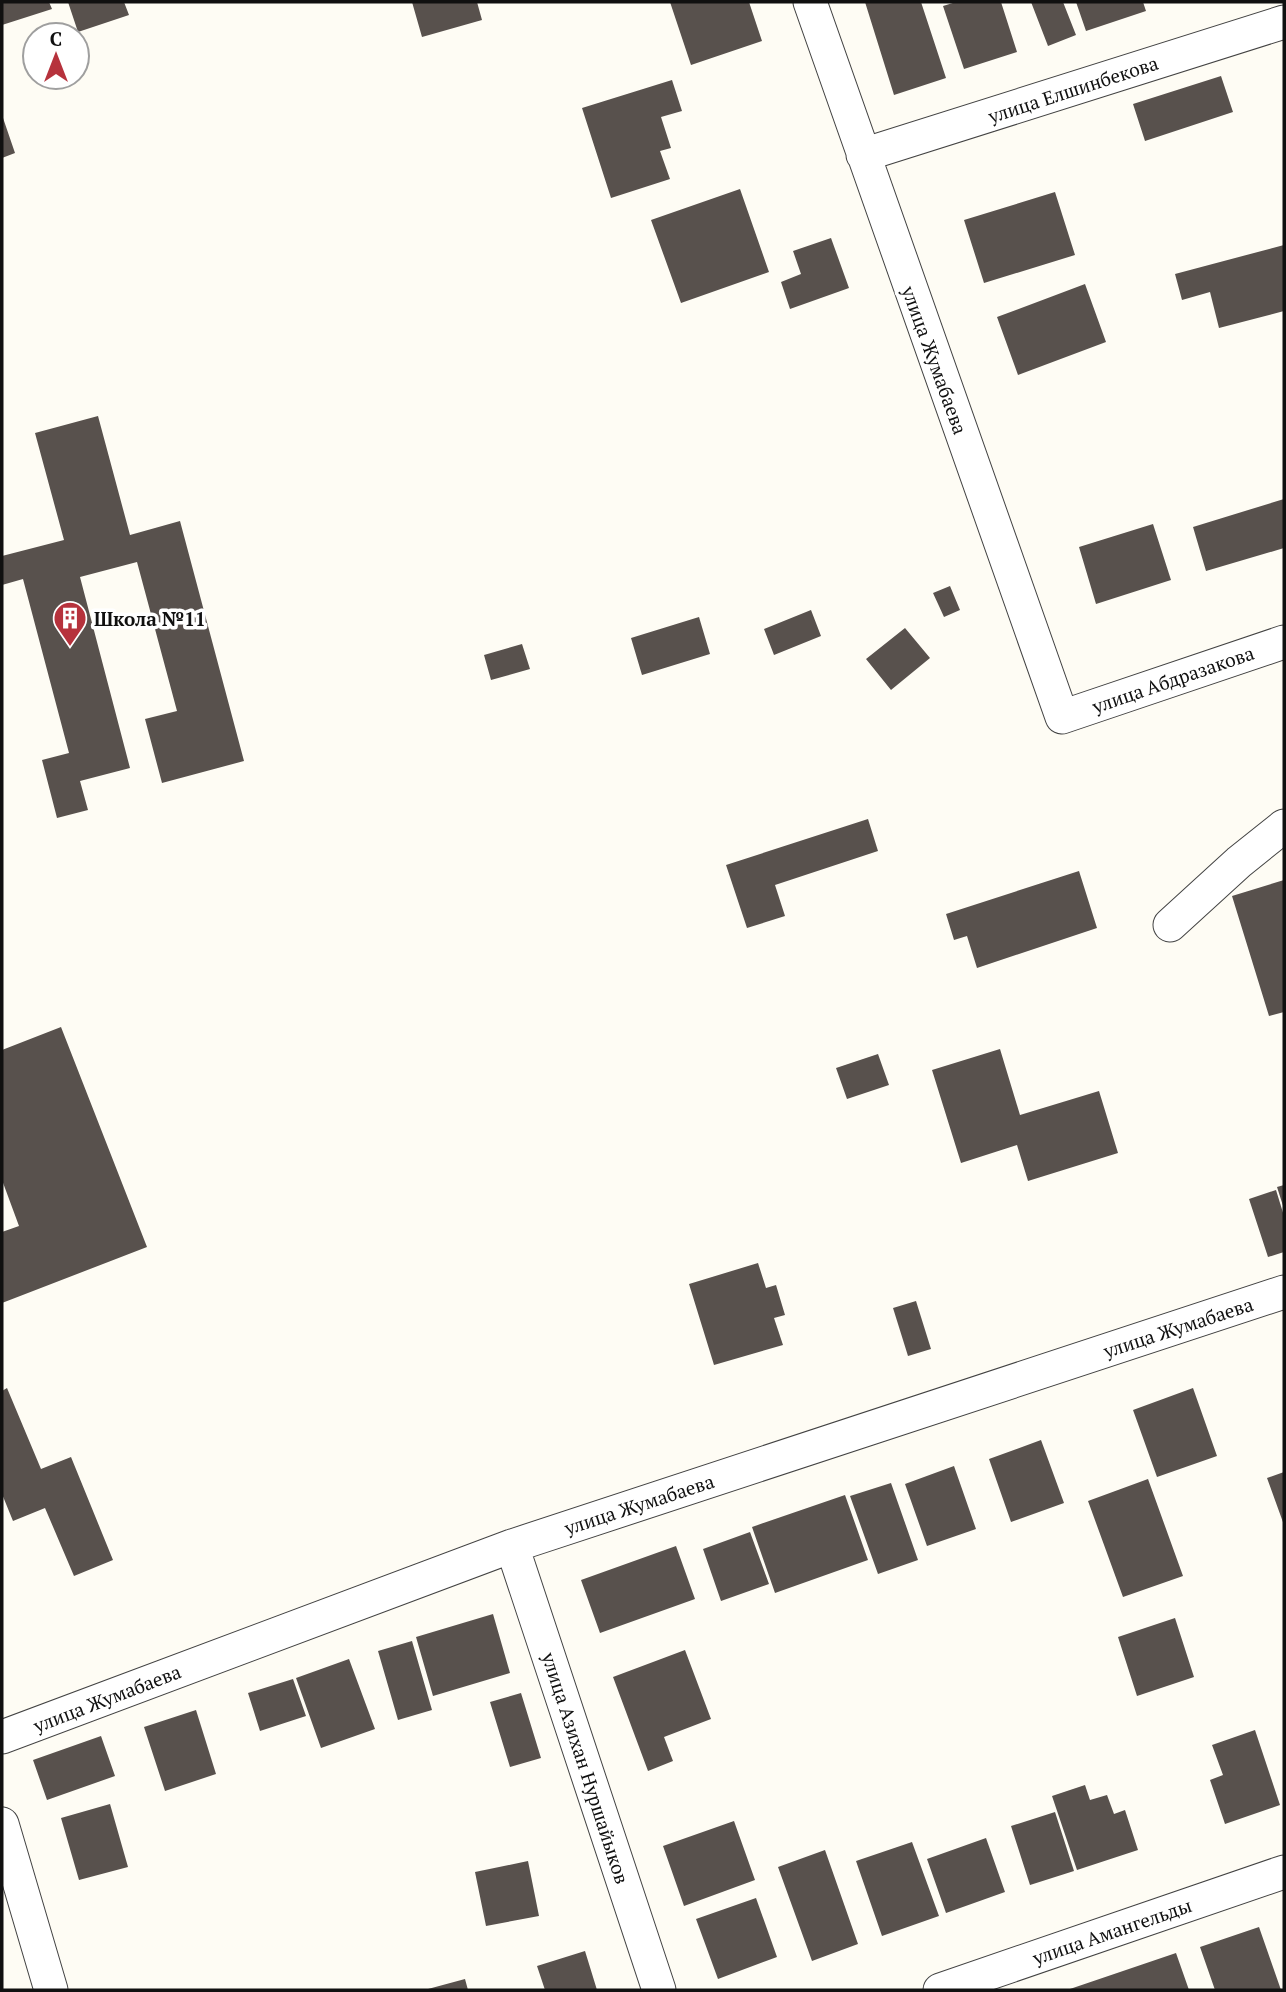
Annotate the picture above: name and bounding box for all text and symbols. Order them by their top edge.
north arrow [21,21,91,91]
text: С [50,26,62,51]
street label: улица Елшинбекова [984,50,1162,129]
street label: улица Жумабаева [896,281,974,438]
building icon: Школа №11 [51,599,89,648]
place label: Школа №11 [94,606,206,631]
street label: улица Абдразакова [1088,639,1258,719]
street label: улица Жумабаева [1099,1291,1256,1363]
street label: улица Жумабаева [560,1468,717,1540]
street label: улица Азихан Нуршайыков [536,1648,635,1887]
street label: улица Жумабаева [29,1658,185,1738]
street label: улица Амангельды [1028,1892,1195,1970]

